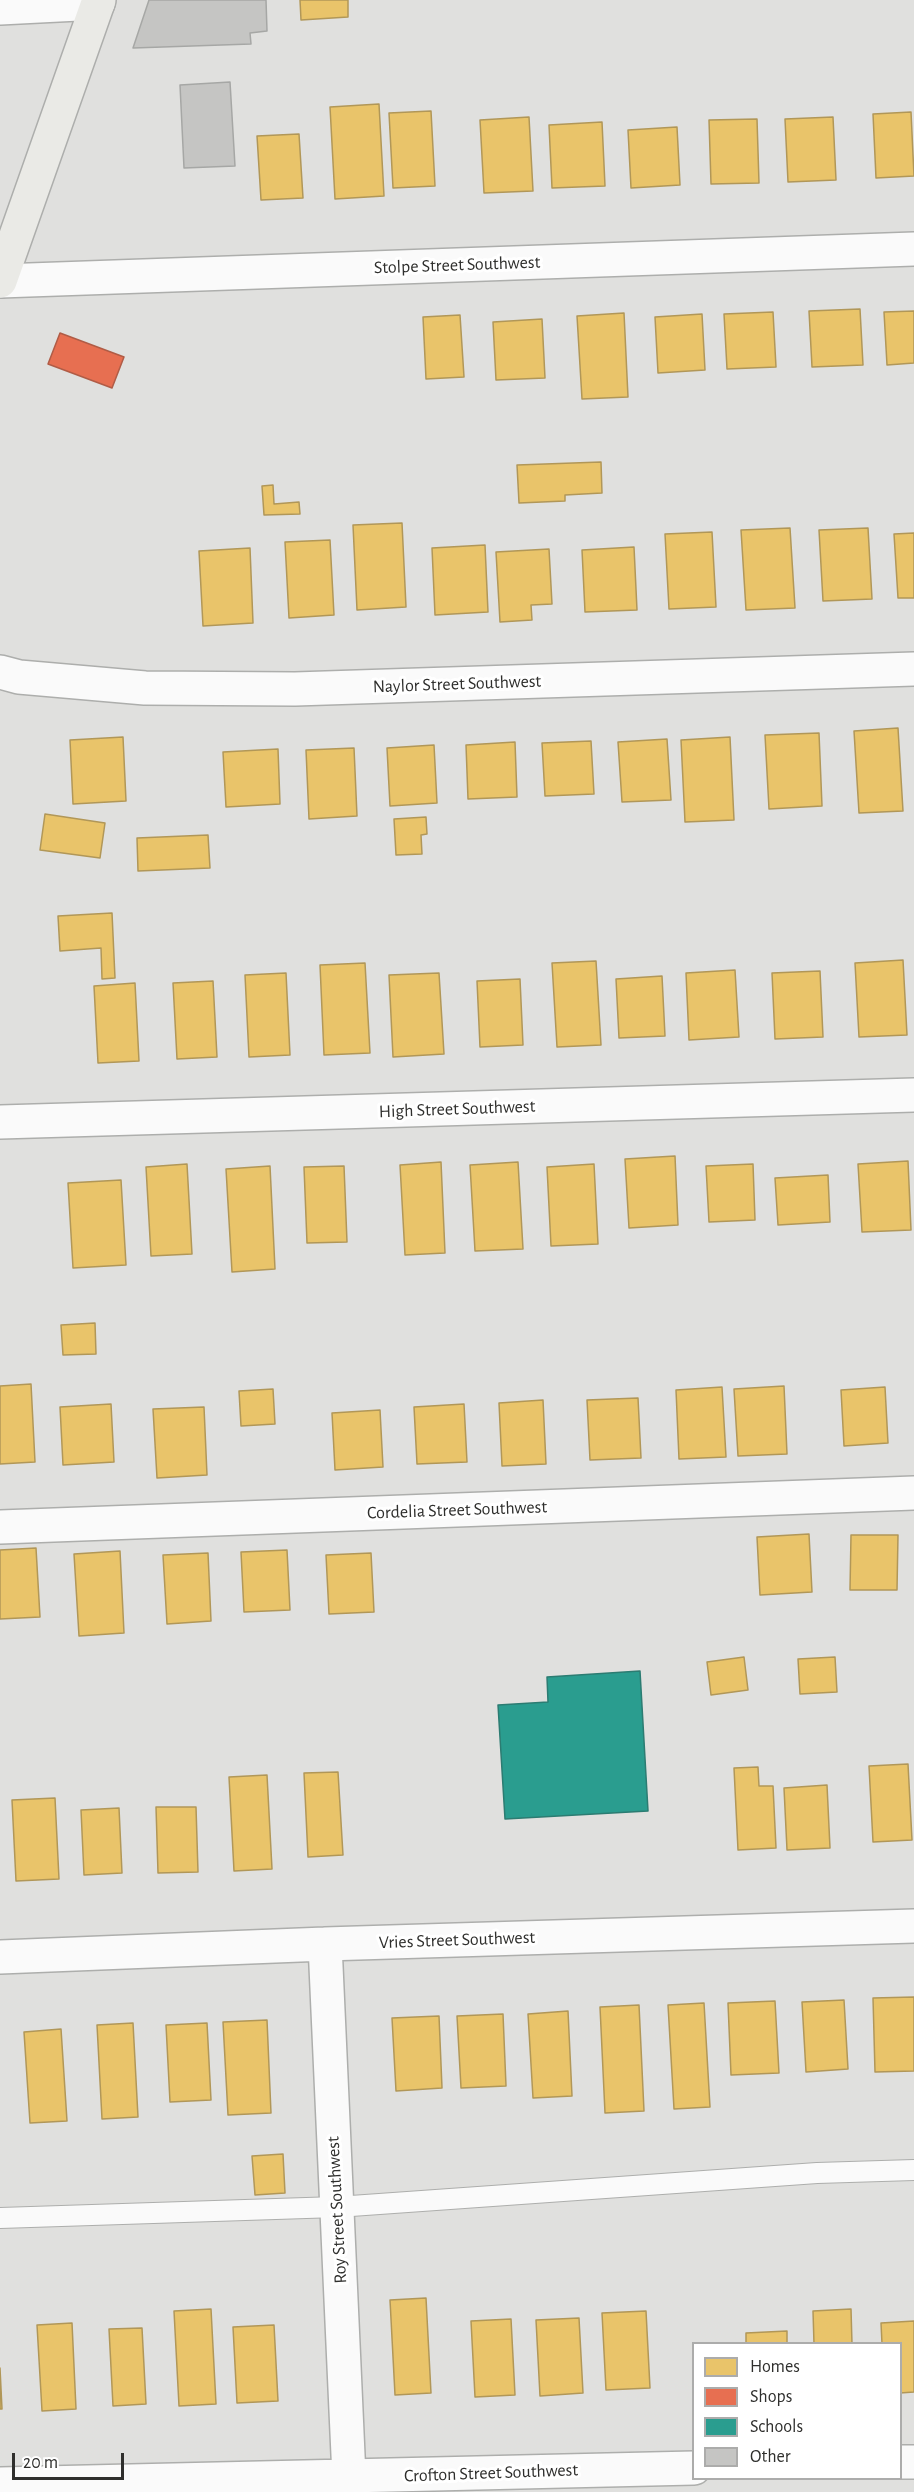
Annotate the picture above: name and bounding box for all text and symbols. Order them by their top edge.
street label: Stolpe Street Southwest [373,251,541,279]
street label: Naylor Street Southwest [372,670,542,698]
street label: High Street Southwest [378,1095,536,1123]
street label: Cordelia Street Southwest [367,1496,547,1524]
street label: Vries Street Southwest [379,1926,535,1954]
street label: Roy Street Southwest [322,2136,352,2284]
legend [692,2342,902,2480]
text: Homes [750,2358,800,2376]
text: Shops [750,2388,792,2406]
text: Schools [750,2418,803,2436]
scale bar [15,2441,128,2479]
text: Other [750,2448,791,2466]
text: 20 m [23,2454,58,2472]
street label: Crofton Street Southwest [404,2459,578,2487]

